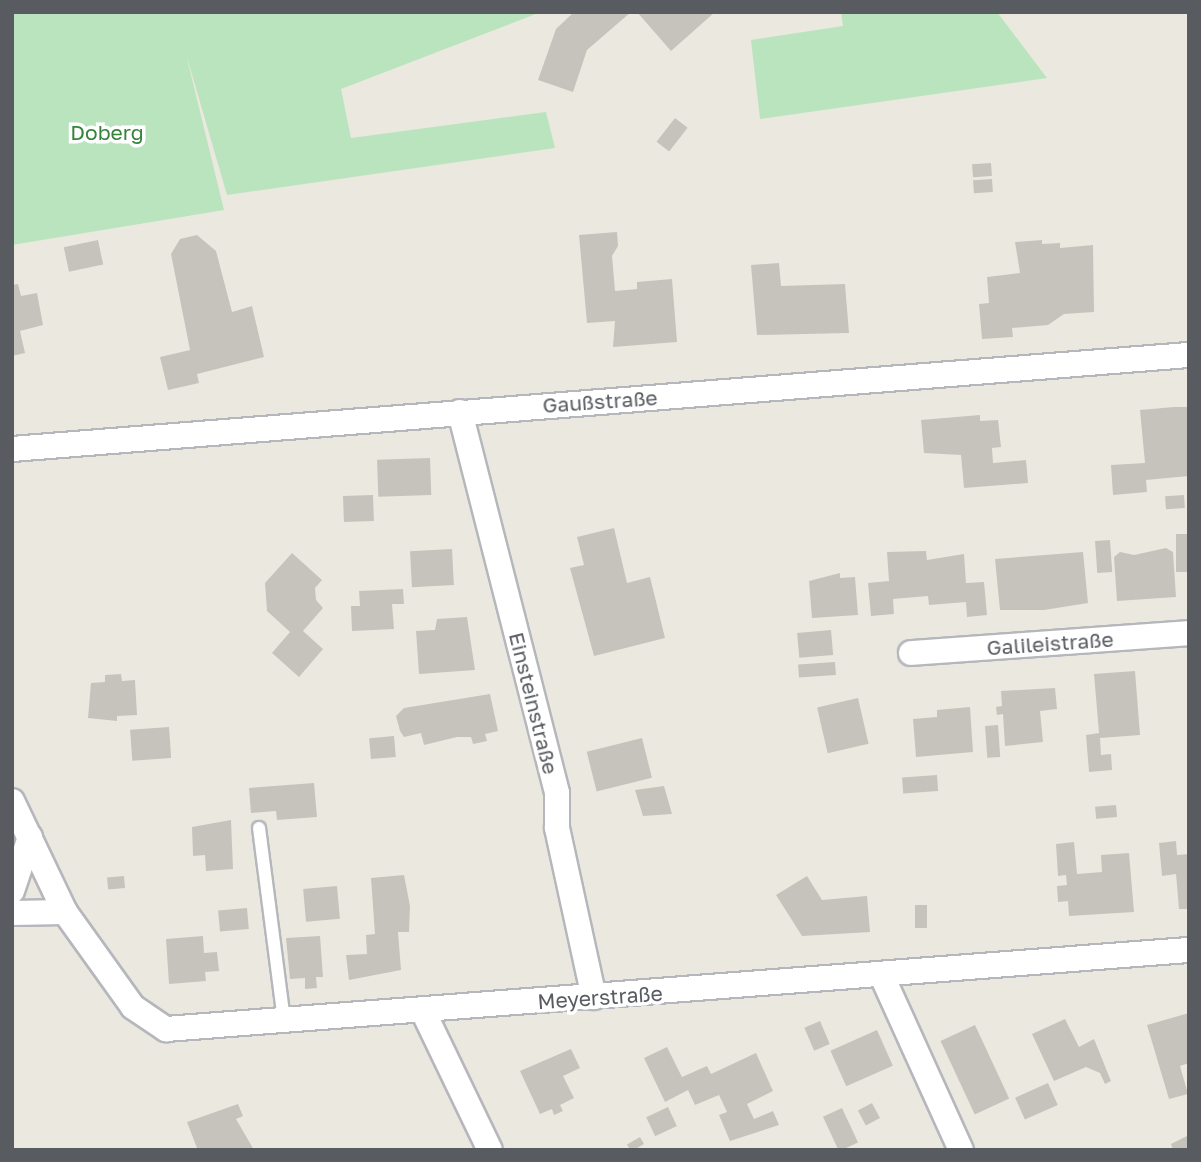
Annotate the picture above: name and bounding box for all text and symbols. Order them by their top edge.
park label: Doberg [70,119,144,145]
street label: Gaußstraße [542,384,658,418]
street label: Galileistraße [986,626,1114,660]
street label: Einsteinstraße [504,629,564,777]
street label: Meyerstraße [537,980,663,1014]

